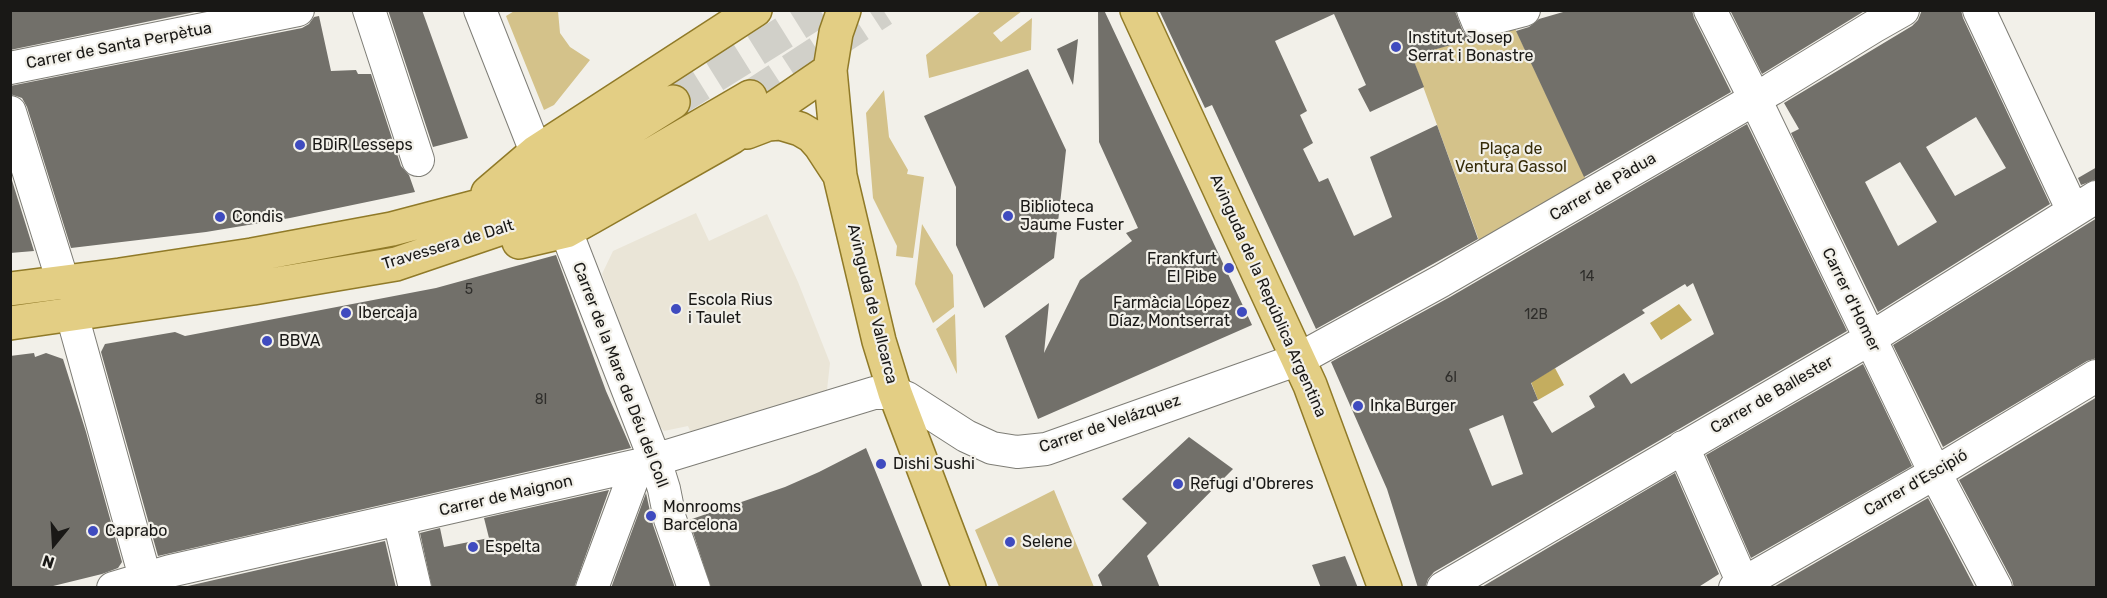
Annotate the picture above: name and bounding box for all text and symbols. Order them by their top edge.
street label: Carrer de Santa Perpètua [25,19,213,73]
place label: Institut Josep Serrat i Bonastre [1408,28,1533,66]
marker: Institut Josep Serrat i Bonastre [1389,40,1403,54]
place label: BDiR Lesseps [312,135,413,155]
marker: BDiR Lesseps [293,138,307,152]
park label: Plaça de Ventura Gassol [1455,139,1567,177]
street label: Carrer de Pàdua [1546,149,1660,225]
street label: Avinguda de la República Argentina [1206,172,1330,420]
place label: Biblioteca Jaume Fuster [1020,197,1124,235]
place label: Condis [232,207,283,227]
marker: Biblioteca Jaume Fuster [1001,209,1015,223]
marker: Condis [213,210,227,224]
street label: Travessera de Dalt [380,216,516,274]
street label: Avinguda de Vallcarca [843,222,901,386]
street label: Carrer d'Homer [1818,245,1884,355]
place label: Frankfurt El Pibe [1147,249,1217,287]
street label: Carrer de la Mare de Déu del Coll [568,260,672,490]
marker: Frankfurt El Pibe [1222,261,1236,275]
house number: 14 [1580,269,1594,285]
house number: 5 [465,282,473,298]
place label: Escola Rius i Taulet [688,290,773,328]
place label: Farmàcia López Díaz, Montserrat [1108,293,1230,331]
marker: Escola Rius i Taulet [669,302,683,316]
place label: Ibercaja [358,303,417,323]
marker: Farmàcia López Díaz, Montserrat [1235,305,1249,319]
marker: Ibercaja [339,306,353,320]
house number: 12B [1524,307,1548,323]
place label: BBVA [279,331,321,351]
marker: BBVA [260,334,274,348]
street label: Carrer de Ballester [1707,352,1837,438]
house number: 6I [1445,370,1457,386]
street label: Carrer de Velázquez [1037,391,1183,457]
house number: 8I [535,392,547,408]
place label: Inka Burger [1370,396,1456,416]
marker: Inka Burger [1351,399,1365,413]
street label: Carrer d'Escipió [1861,446,1971,520]
place label: Dishi Sushi [893,454,975,474]
marker: Dishi Sushi [874,457,888,471]
street label: Carrer de Maignon [437,471,575,521]
place label: Refugi d'Obreres [1190,474,1314,494]
marker: Refugi d'Obreres [1171,477,1185,491]
place label: Monrooms Barcelona [663,497,741,535]
marker: Monrooms Barcelona [644,509,658,523]
north arrow [24,514,84,574]
place label: Caprabo [105,521,168,541]
marker: Caprabo [86,524,100,538]
place label: Selene [1022,532,1072,552]
marker: Selene [1003,535,1017,549]
place label: Espelta [485,537,540,557]
marker: Espelta [466,540,480,554]
text: N [40,551,57,572]

